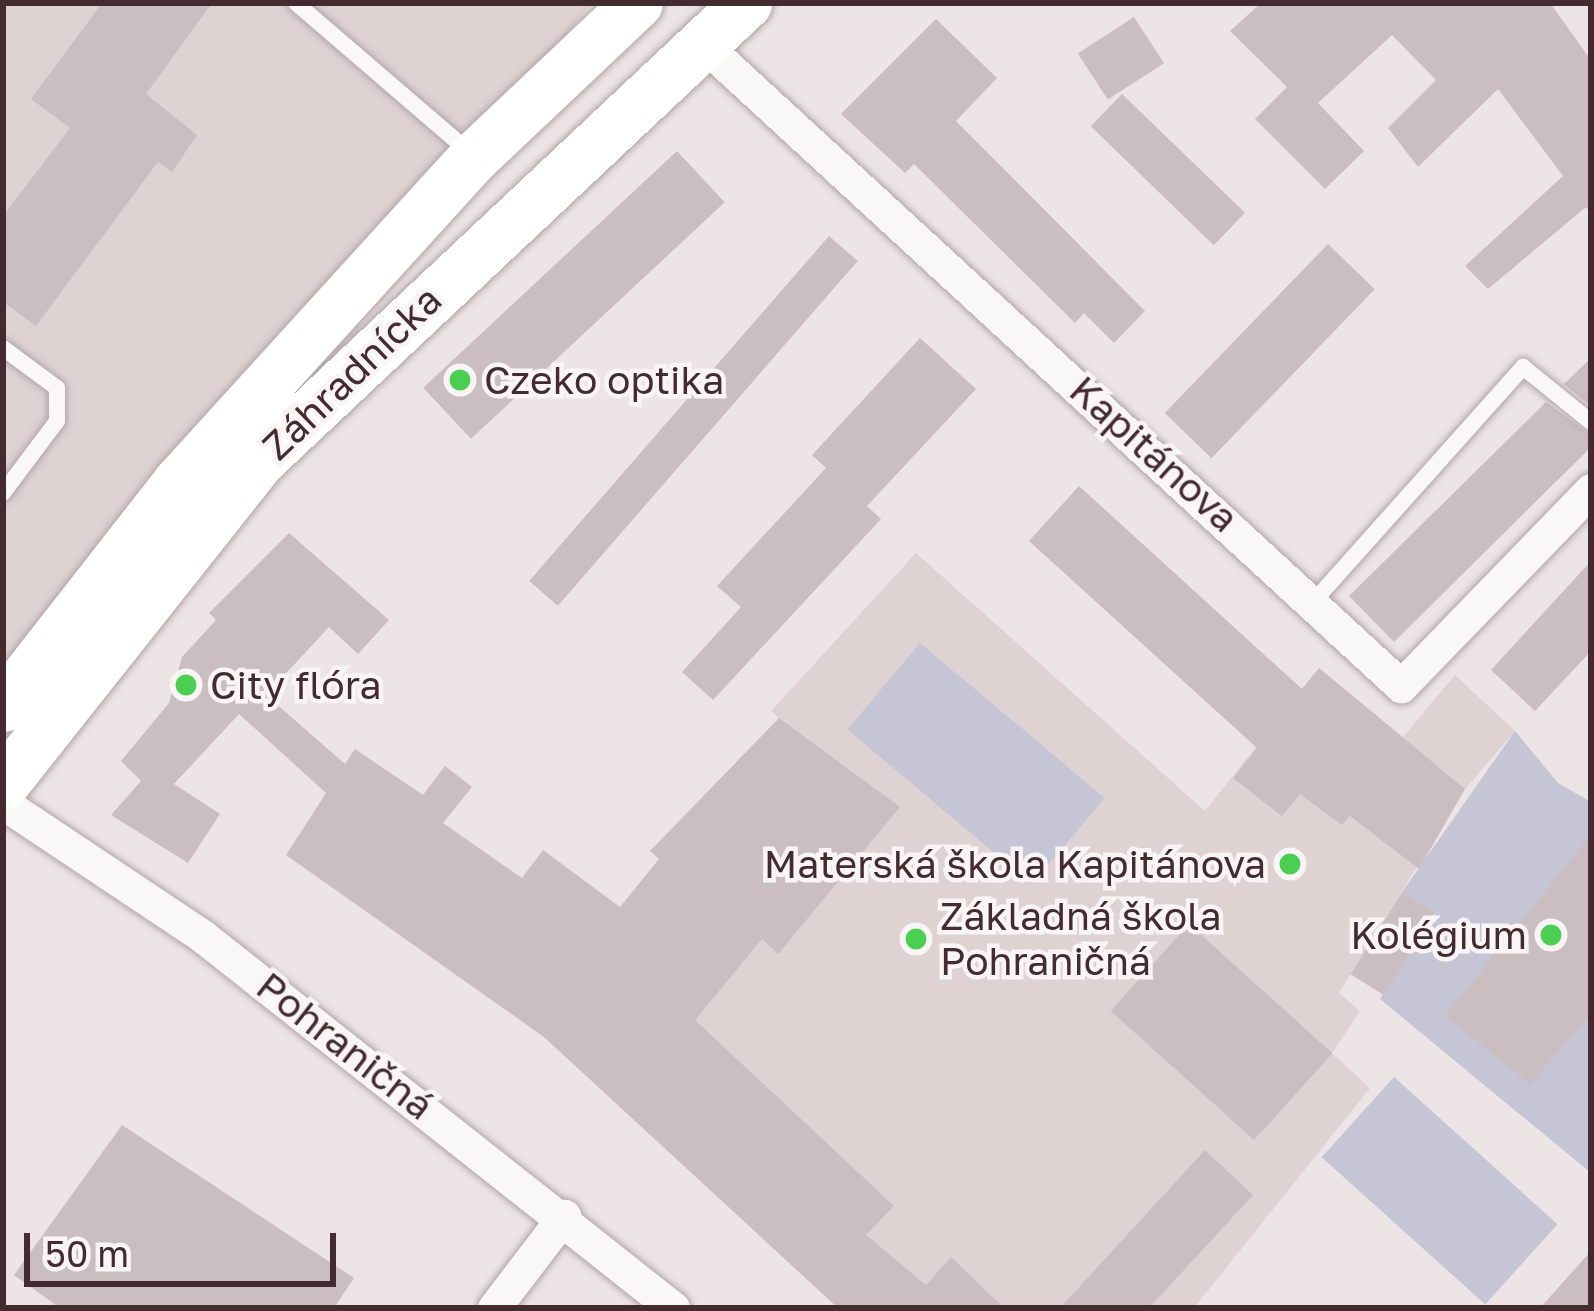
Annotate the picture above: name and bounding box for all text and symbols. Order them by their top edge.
street label: Záhradnícka [253,276,451,470]
place label: Czeko optika [484,357,724,403]
street label: Kapitánova [1060,366,1248,542]
marker: Czeko optika [447,367,473,393]
place label: City flóra [210,662,382,708]
marker: City flóra [173,672,199,698]
place label: Materská škola Kapitánova [764,841,1266,887]
marker: Materská škola Kapitánova [1277,851,1303,877]
place label: Základná škola Pohraničná [940,894,1222,985]
place label: Kolégium [1350,912,1527,958]
marker: Kolégium [1538,922,1564,948]
marker: Základná škola Pohraničná [903,926,929,952]
street label: Pohraničná [247,963,443,1129]
scale bar [30,1209,342,1283]
text: 50 m [45,1232,129,1275]

